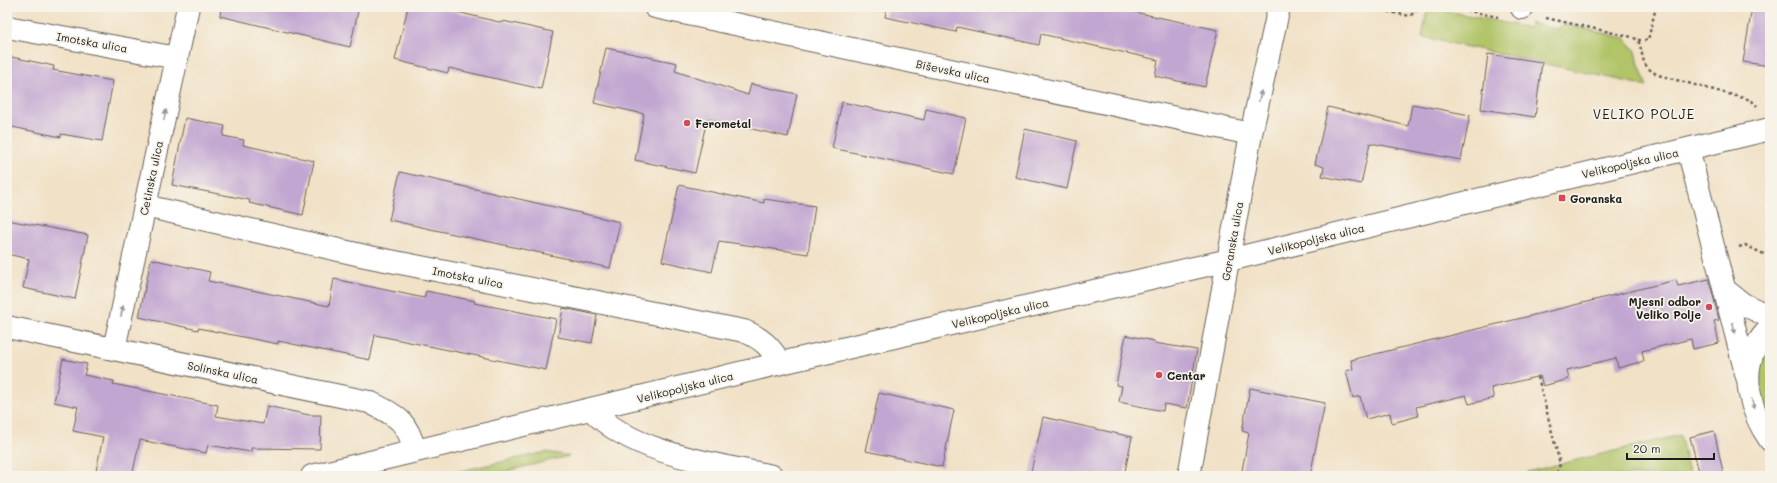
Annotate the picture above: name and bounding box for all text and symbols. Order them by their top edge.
street label: Imotska ulica [55,28,129,56]
street label: Biševska ulica [915,56,992,86]
one-way arrow [1257,90,1263,102]
district label: VELIKO POLJE [1593,105,1695,122]
one-way arrow [162,109,168,122]
place label: Ferometal [695,116,751,131]
marker: Ferometal [682,118,692,128]
street label: Cetinska ulica [136,139,166,217]
street label: Velikopoljska ulica [1580,145,1680,181]
place label: Goranska [1570,191,1622,206]
marker: Goranska [1557,193,1567,203]
street label: Goranska ulica [1218,200,1246,282]
street label: Velikopoljska ulica [1266,220,1366,258]
street label: Imotska ulica [431,263,505,291]
place label: Mjesni odbor Veliko Polje [1629,294,1701,322]
street label: Velikopoljska ulica [950,295,1050,331]
marker: Mjesni odbor Veliko Polje [1704,302,1714,312]
one-way arrow [120,305,126,317]
one-way arrow [1731,322,1737,334]
street label: Solinska ulica [186,357,260,387]
street label: Velikopoljska ulica [635,368,735,406]
place label: Centar [1167,368,1206,383]
marker: Centar [1154,370,1164,380]
one-way arrow [1750,398,1756,410]
scale bar [1627,435,1714,461]
text: 20 m [1633,440,1661,456]

